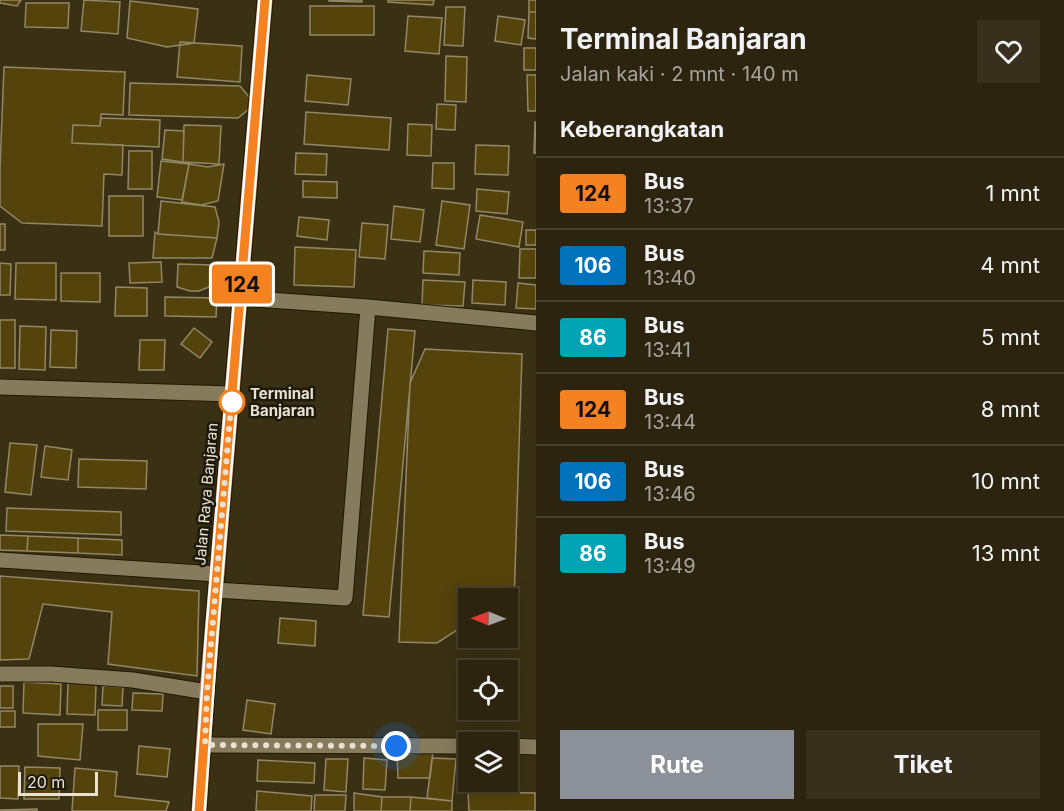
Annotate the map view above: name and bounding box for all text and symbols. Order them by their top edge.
button: heart [977,20,1040,83]
text: Terminal Banjaran [560,22,807,56]
text: Jalan kaki · 2 mnt · 140 m [560,62,799,86]
text: Keberangkatan [560,116,724,142]
text: Bus [644,168,685,194]
text: 1 mnt [985,180,1040,206]
text: 124 [575,181,611,206]
text: 13:37 [644,194,694,218]
text: Bus [644,240,685,266]
text: 4 mnt [980,252,1040,278]
text: 106 [575,253,611,278]
line badge: 124 [208,264,276,304]
text: 13:40 [644,266,696,290]
text: 124 [224,272,260,297]
text: Bus [644,312,685,338]
text: 5 mnt [981,324,1040,350]
text: 86 [579,325,607,350]
text: 13:41 [644,338,691,362]
place label: Terminal Banjaran [250,384,315,420]
text: Bus [644,384,685,410]
marker: Terminal Banjaran [219,389,245,415]
text: 8 mnt [981,396,1040,422]
text: 124 [575,397,611,422]
text: 13:44 [644,410,696,434]
street label: Jalan Raya Banjaran [190,422,222,566]
text: Bus [644,456,685,482]
text: 10 mnt [972,468,1040,494]
text: 106 [575,469,611,494]
text: 13:46 [644,482,696,506]
text: Bus [644,528,685,554]
text: 13 mnt [972,540,1040,566]
text: 86 [579,541,607,566]
text: 13:49 [644,554,696,578]
north arrow [458,588,518,648]
map controls [458,588,518,792]
button: locate [458,660,518,720]
button: Rute [560,730,794,799]
button: Tiket [806,730,1040,799]
your location [381,731,411,761]
button: layers [458,732,518,792]
scale bar [18,769,98,796]
text: 20 m [27,772,65,792]

